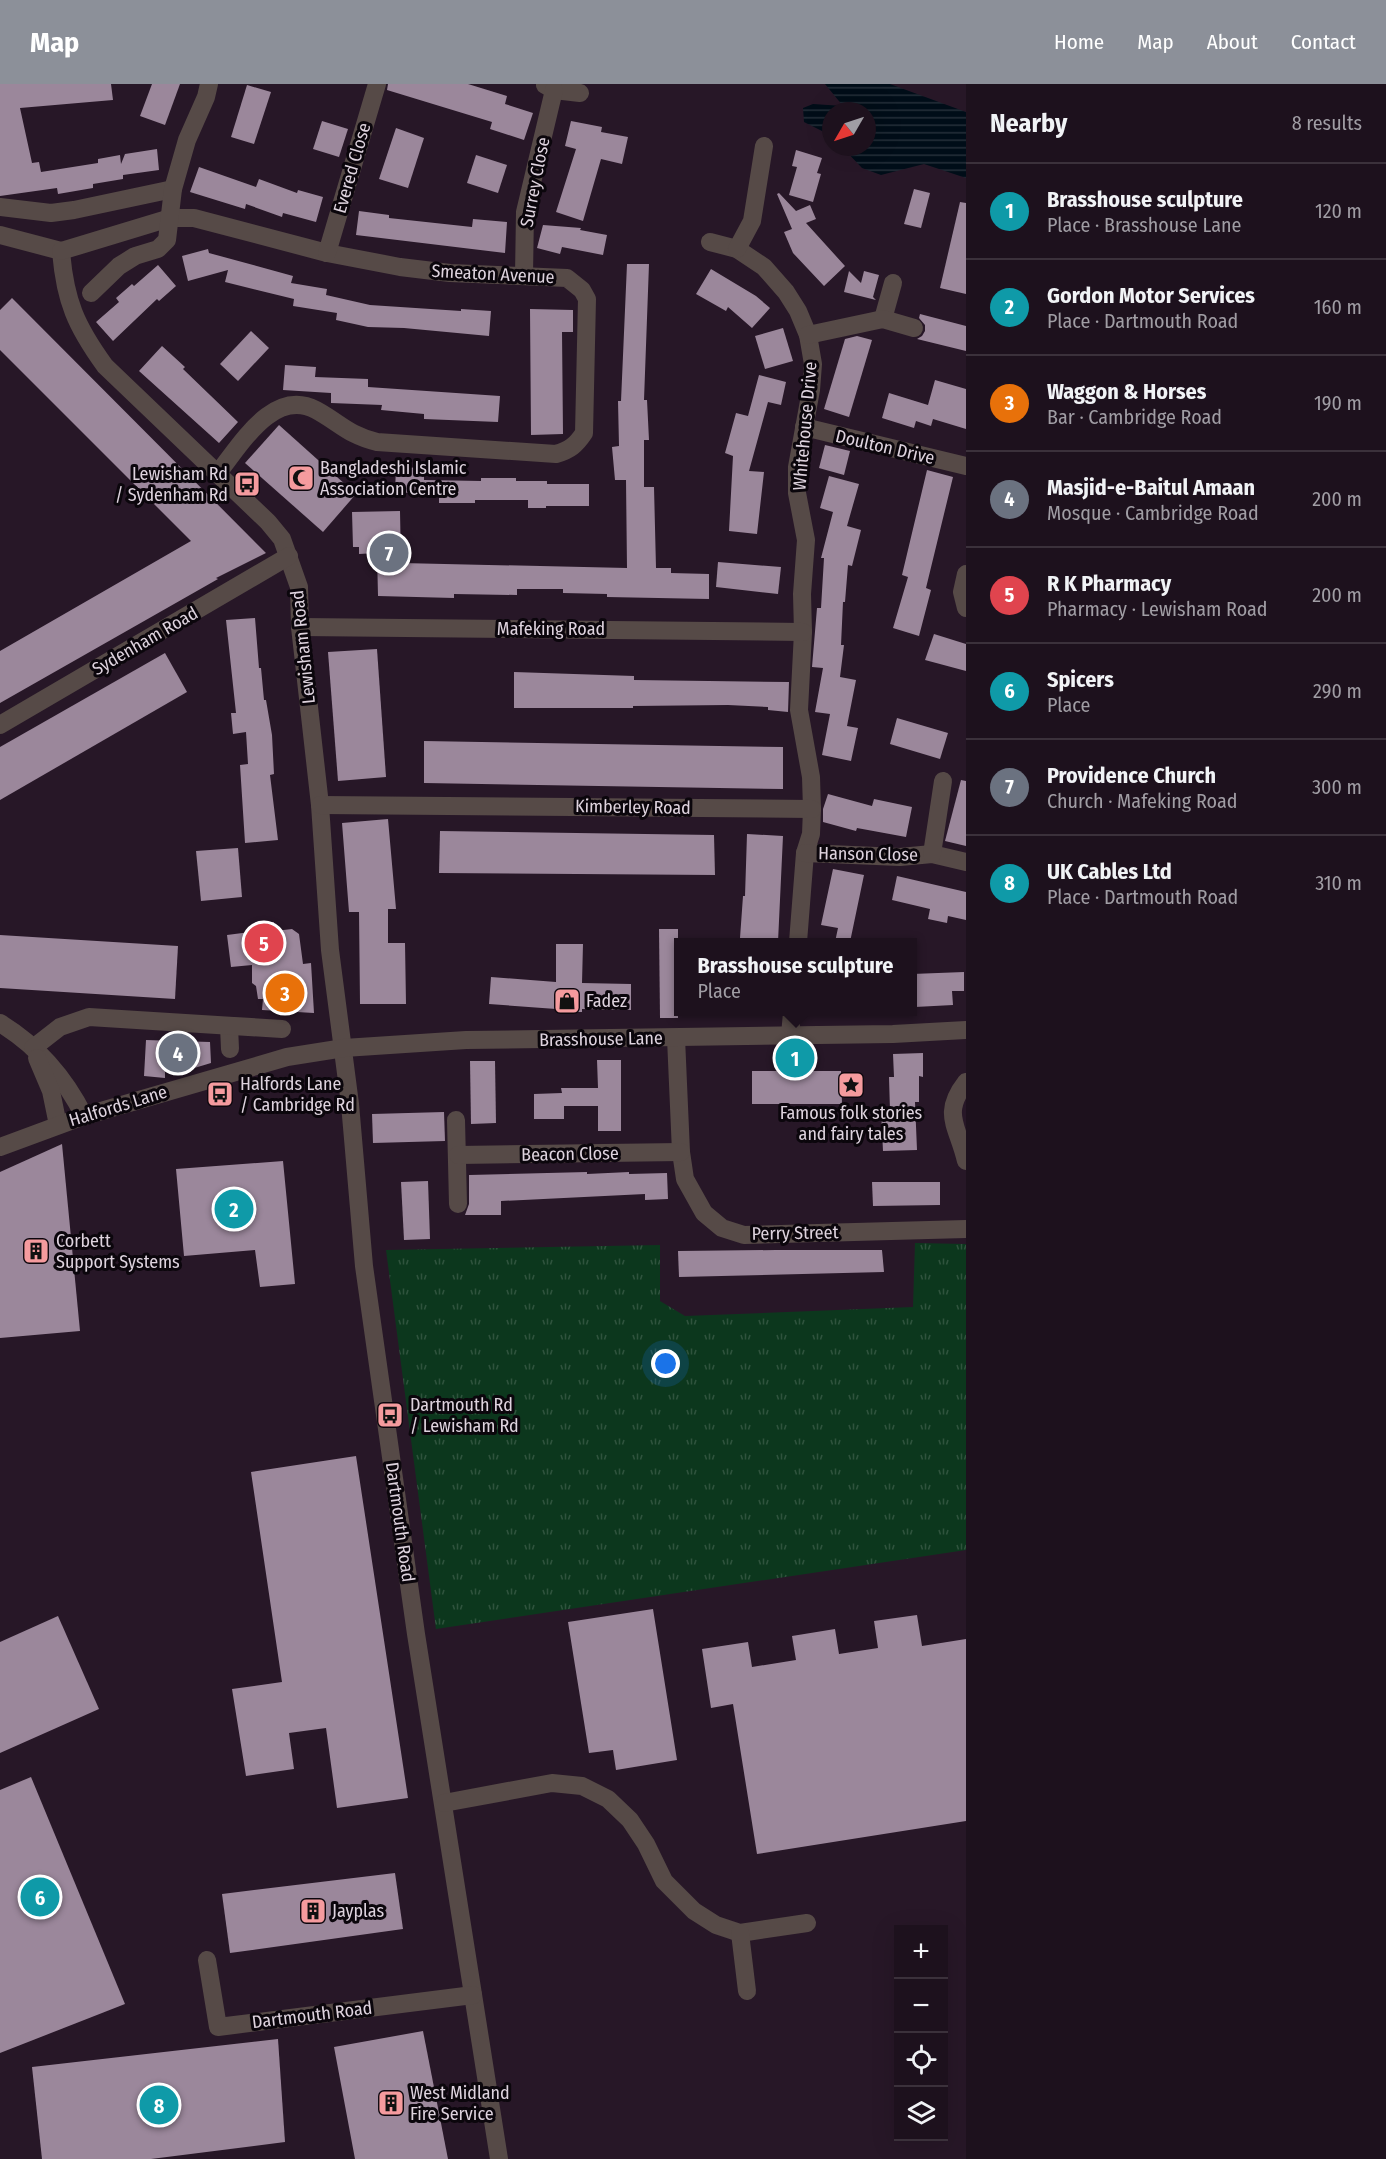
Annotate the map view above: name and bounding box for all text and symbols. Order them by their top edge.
text: Map [30,26,79,59]
text: Home [1054,29,1104,55]
text: Map [1137,29,1174,55]
text: About [1207,29,1258,55]
text: Contact [1291,29,1356,55]
north arrow [822,102,876,156]
text: Nearby [990,108,1067,139]
text: 8 results [1292,111,1362,135]
street label: Evered Close [329,120,375,216]
street label: Surrey Close [516,135,555,229]
text: Brasshouse sculpture [1047,186,1243,213]
text: 1 [1005,199,1014,223]
text: 120 m [1315,199,1362,223]
text: Place · Brasshouse Lane [1047,213,1241,237]
street label: Smeaton Avenue [431,260,555,288]
text: Gordon Motor Services [1047,282,1255,309]
text: 2 [1005,295,1014,319]
text: 160 m [1314,295,1362,319]
text: Place · Dartmouth Road [1047,309,1238,333]
street label: Whitehouse Drive [788,361,822,491]
text: Waggon & Horses [1047,378,1206,405]
text: 3 [1005,391,1014,415]
text: 190 m [1314,391,1362,415]
text: Bar · Cambridge Road [1047,405,1222,429]
street label: Doulton Drive [833,425,937,469]
place label: Bangladeshi Islamic Association Centre [320,457,467,500]
place label: Lewisham Rd / Sydenham Rd [115,463,228,506]
mosque icon: Bangladeshi Islamic Association Centre [286,463,316,493]
bus stop icon: Lewisham Rd / Sydenham Rd [232,469,262,499]
text: Masjid-e-Baitul Amaan [1047,474,1255,501]
text: 4 [1004,487,1015,511]
text: 200 m [1312,487,1362,511]
text: Mosque · Cambridge Road [1047,501,1259,525]
pin: 7 [370,530,408,576]
text: R K Pharmacy [1047,570,1171,597]
text: 5 [1005,583,1014,607]
text: 200 m [1312,583,1362,607]
street label: Lewisham Road [286,589,320,705]
text: Pharmacy · Lewisham Road [1047,597,1268,621]
street label: Sydenham Road [88,602,202,680]
street label: Mafeking Road [497,618,605,640]
text: Spicers [1047,666,1114,693]
text: 6 [1004,679,1015,703]
text: 290 m [1313,679,1362,703]
text: Place [1047,693,1090,717]
text: Providence Church [1047,762,1216,789]
text: 7 [1005,775,1014,799]
text: 300 m [1312,775,1362,799]
text: Church · Mafeking Road [1047,789,1237,813]
street label: Kimberley Road [575,795,691,819]
street label: Hanson Close [818,842,918,866]
text: UK Cables Ltd [1047,858,1172,885]
text: 8 [1004,871,1015,895]
text: 310 m [1315,871,1362,895]
text: Place · Dartmouth Road [1047,885,1238,909]
pin: 5 [244,920,284,966]
popup [674,938,917,1016]
text: Brasshouse sculpture [698,952,893,979]
pin: 3 [266,970,304,1016]
text: Place [698,979,741,1003]
shop icon: Fadez [552,986,582,1016]
place label: Fadez [586,990,627,1012]
street label: Brasshouse Lane [539,1027,663,1051]
pin: 4 [158,1030,198,1076]
pin: 1 [776,1036,814,1080]
place icon: Famous folk stories and fairy tales [836,1070,866,1100]
place label: Halfords Lane / Cambridge Rd [240,1073,355,1116]
bus stop icon: Halfords Lane / Cambridge Rd [205,1079,235,1109]
street label: Halfords Lane [66,1081,170,1131]
place label: Famous folk stories and fairy tales [780,1102,923,1145]
street label: Beacon Close [521,1142,619,1166]
pin: 2 [214,1186,254,1232]
street label: Perry Street [751,1221,839,1245]
place label: Corbett Support Systems [56,1230,180,1273]
building icon: Corbett Support Systems [21,1236,51,1266]
your location [651,1349,680,1378]
place label: Dartmouth Rd / Lewisham Rd [410,1394,519,1437]
bus stop icon: Dartmouth Rd / Lewisham Rd [375,1400,405,1430]
street label: Dartmouth Road [381,1461,419,1583]
pin: 6 [20,1874,60,1920]
building icon: Jayplas [298,1896,328,1926]
place label: Jayplas [332,1900,384,1922]
map controls [894,1925,948,2141]
button: + [894,1925,948,1979]
button: − [894,1979,948,2033]
street label: Dartmouth Road [251,1997,373,2033]
button: locate [894,2033,948,2087]
pin: 8 [140,2082,178,2128]
place label: West Midland Fire Service [410,2082,510,2125]
button: layers [894,2087,948,2141]
building icon: West Midland Fire Service [376,2088,406,2118]

